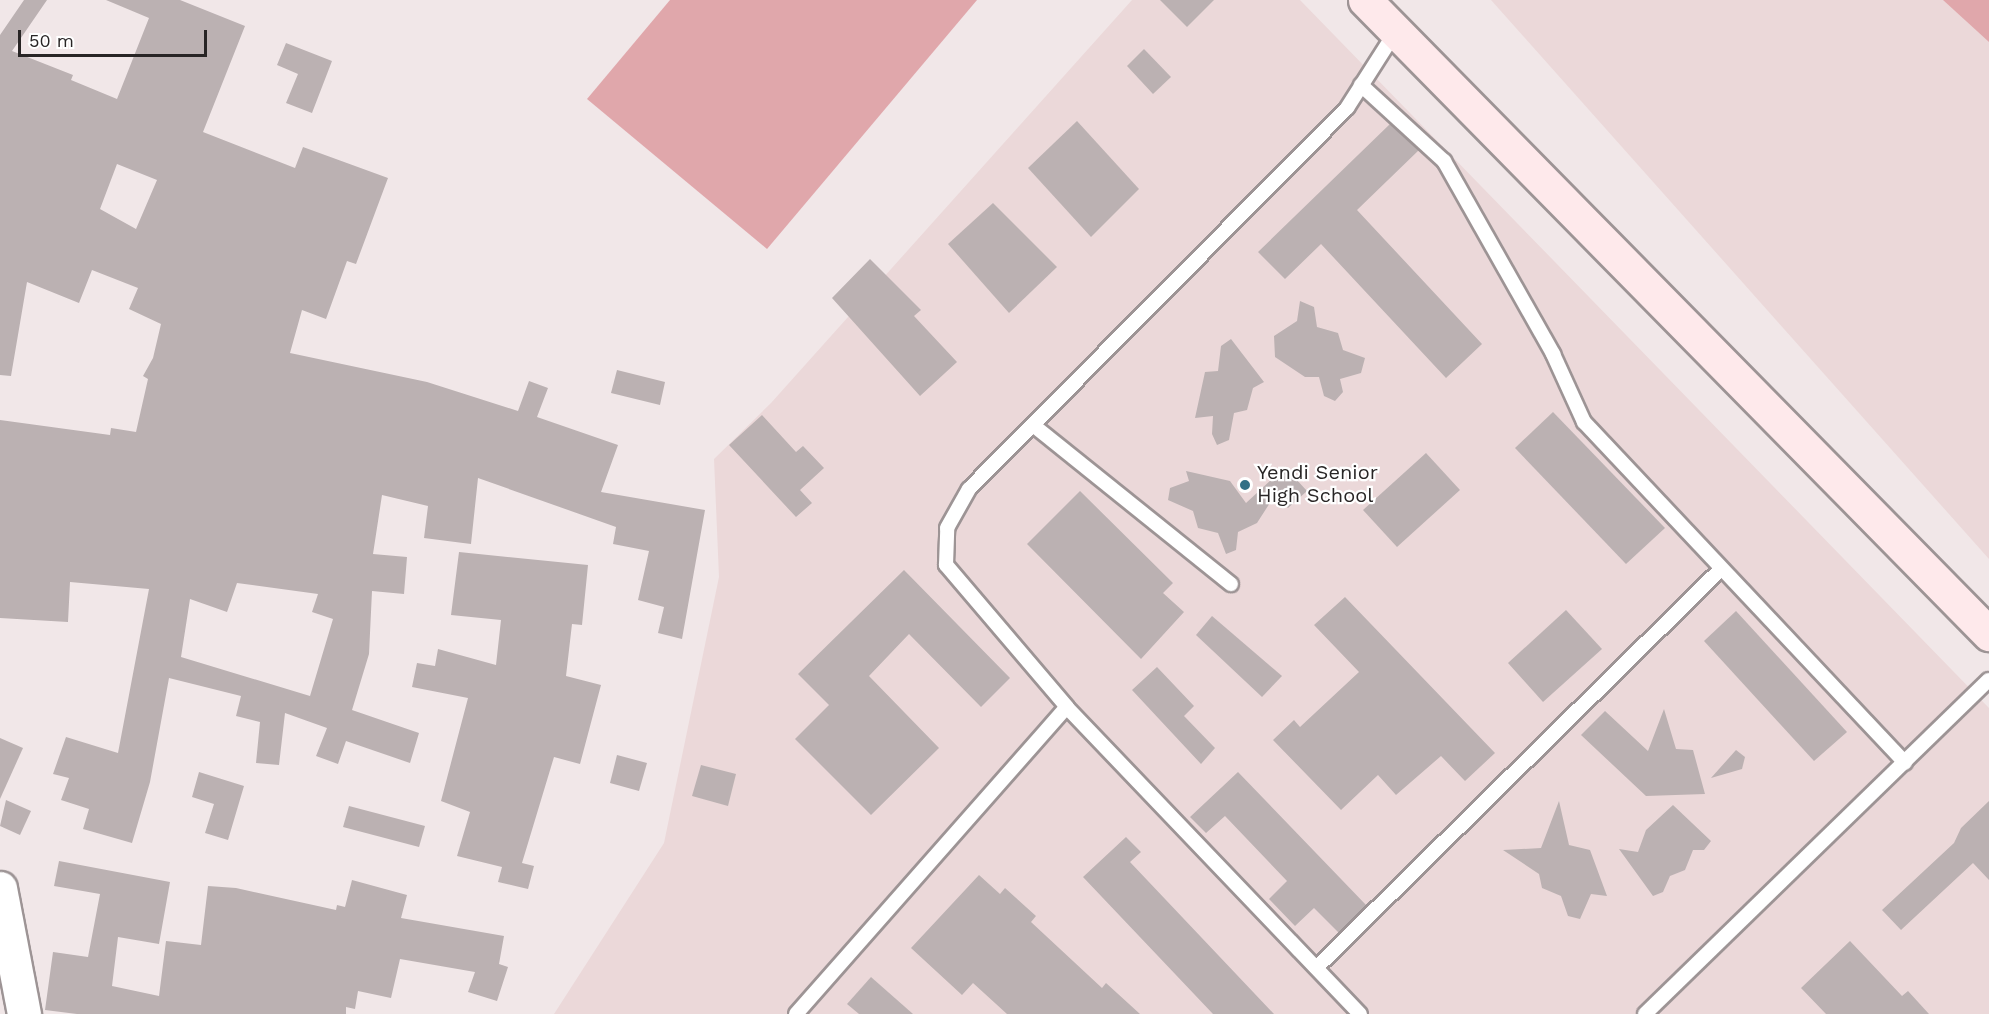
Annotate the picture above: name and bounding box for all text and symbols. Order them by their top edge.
scale bar [21,18,210,56]
text: 50 m [29,30,74,51]
place label: Yendi Senior High School [1257,461,1378,508]
marker: Yendi Senior High School [1238,478,1252,492]

